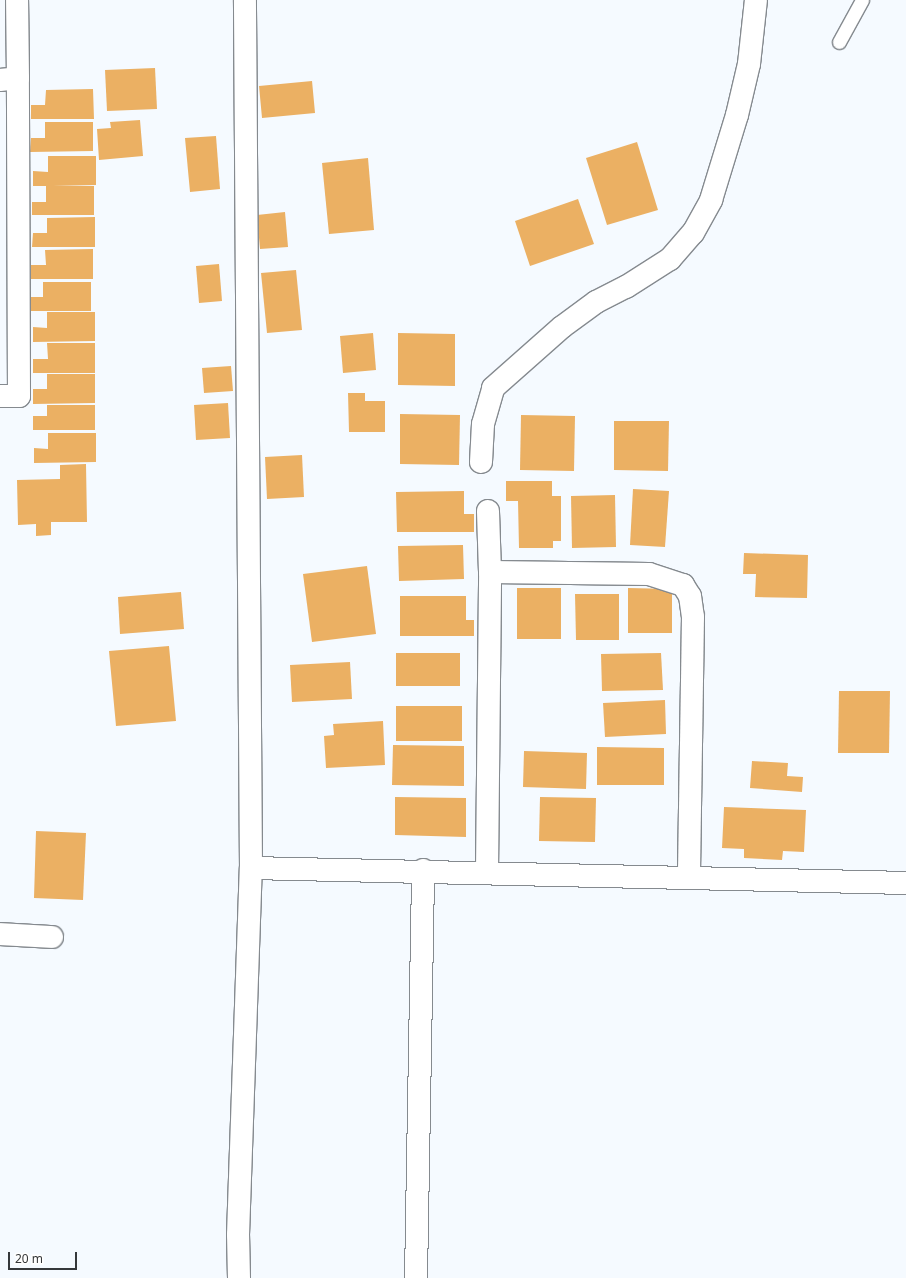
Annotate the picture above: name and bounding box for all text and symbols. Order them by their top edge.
scale bar [10,1244,79,1270]
text: 20 m [15,1250,43,1267]

